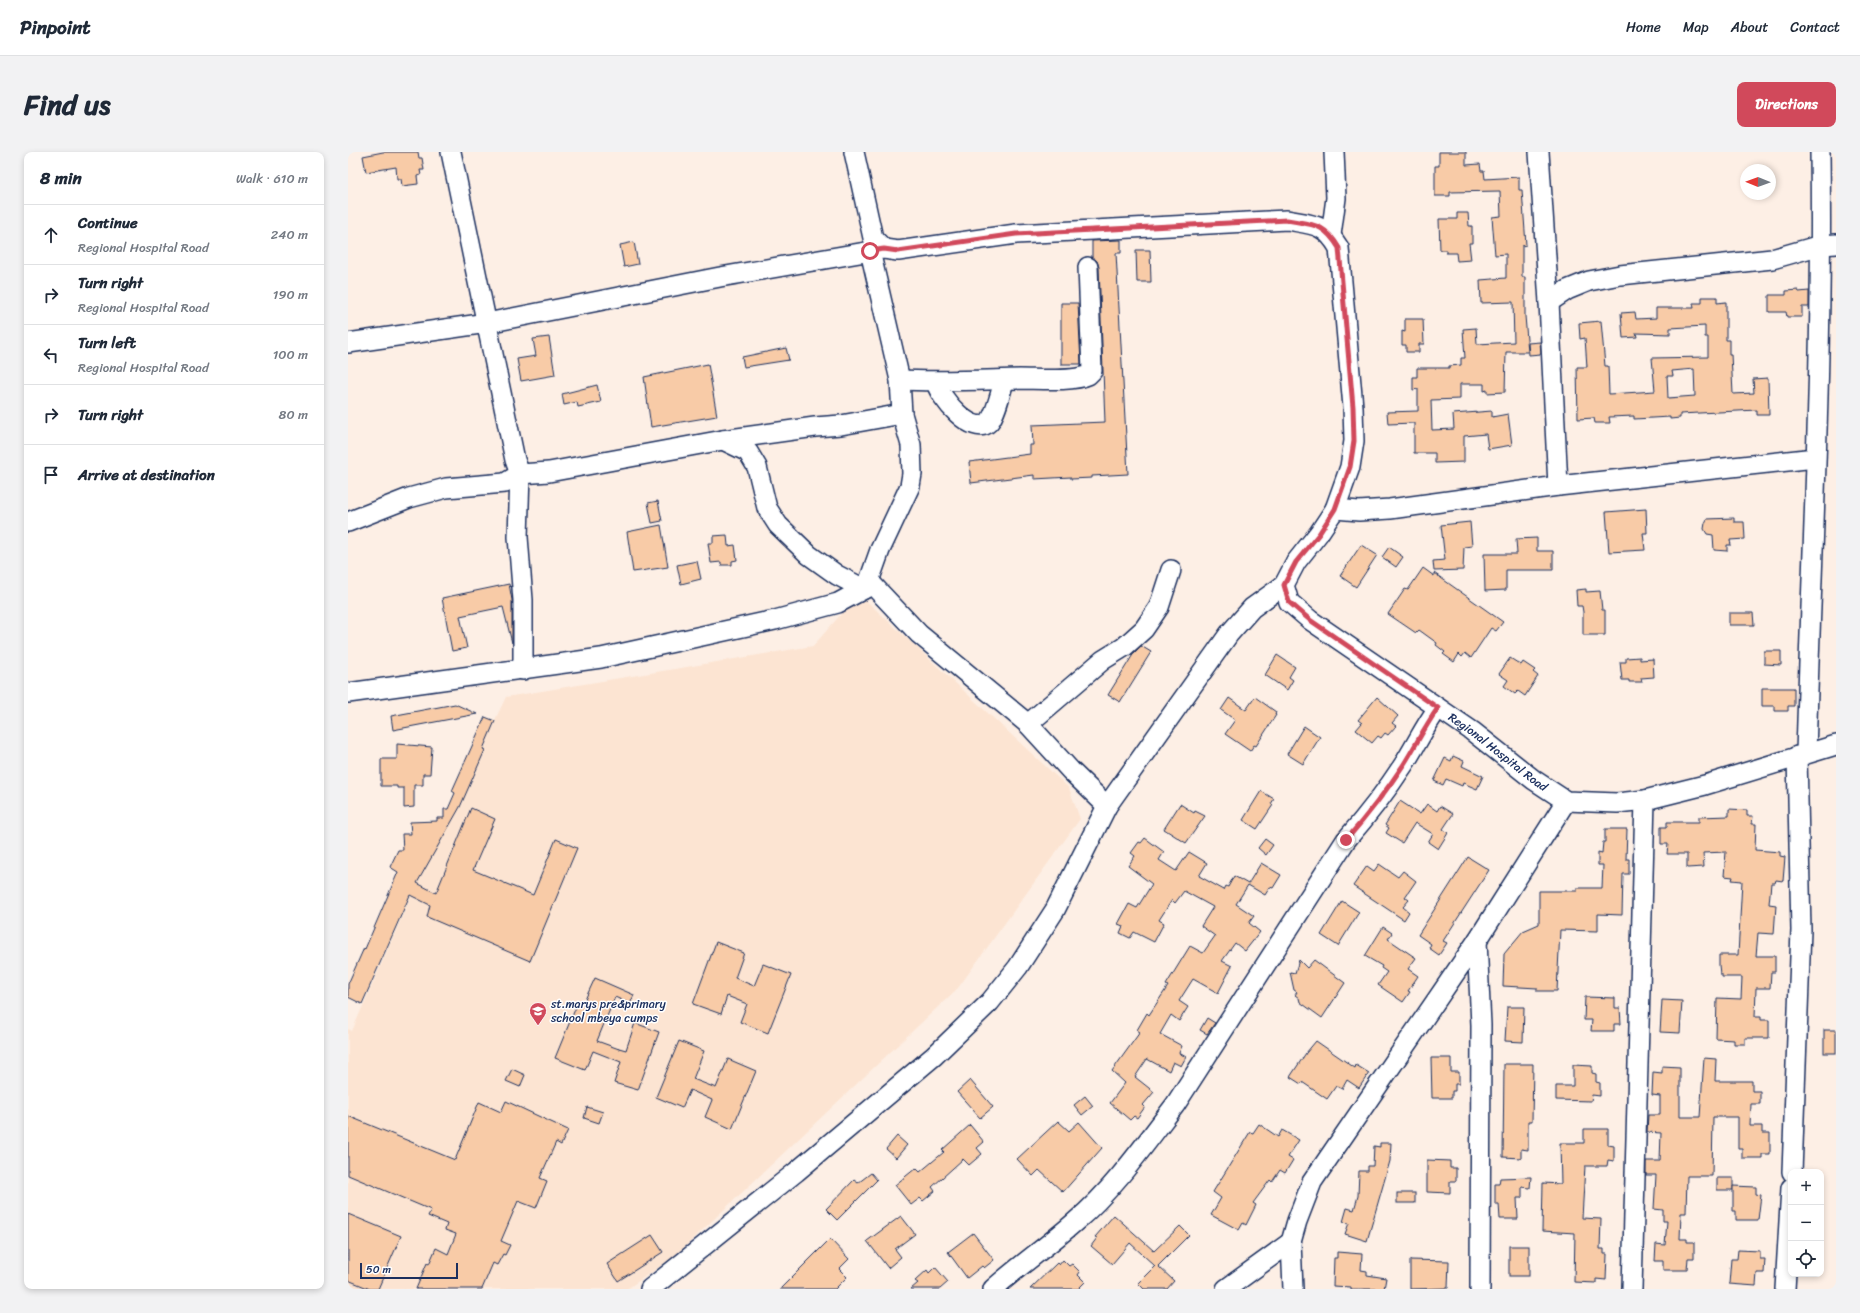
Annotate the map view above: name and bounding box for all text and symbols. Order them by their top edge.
text: Pinpoint [20,11,91,44]
text: Home [1626,15,1661,40]
text: Map [1683,15,1709,40]
text: About [1731,15,1768,40]
text: Contact [1790,15,1840,40]
text: Find us [24,80,111,129]
button: Directions [1737,82,1836,127]
text: 8 min [40,163,82,193]
north arrow [1740,164,1776,200]
text: Walk · 610 m [236,167,308,190]
text: Continue [78,210,138,236]
text: 240 m [271,223,308,246]
icon: ahead [40,224,62,246]
text: Regional Hospital Road [78,236,209,259]
route start [861,242,879,260]
text: Turn right [78,270,143,296]
text: 190 m [273,283,308,306]
icon: right [40,284,62,306]
text: Regional Hospital Road [78,296,209,319]
text: Turn left [78,330,136,356]
text: 100 m [273,343,308,366]
icon: left [40,344,62,366]
text: Regional Hospital Road [78,356,209,379]
text: Turn right [78,402,143,428]
text: 80 m [279,403,308,426]
icon: right [40,404,62,426]
text: Arrive at destination [78,462,215,488]
icon: arrive [40,464,62,486]
street label: Regional Hospital Road [1443,707,1553,798]
route end [1337,831,1355,849]
place label: st.marys pre&primary school mbeya cumps [550,993,667,1029]
school or university icon: st.marys pre&primary school mbeya cumps [528,1001,548,1026]
map controls [1788,1169,1824,1277]
button: + [1788,1169,1824,1205]
button: − [1788,1205,1824,1241]
button: locate [1788,1241,1824,1277]
text: 50 m [366,1260,391,1279]
scale bar [360,1261,458,1280]

